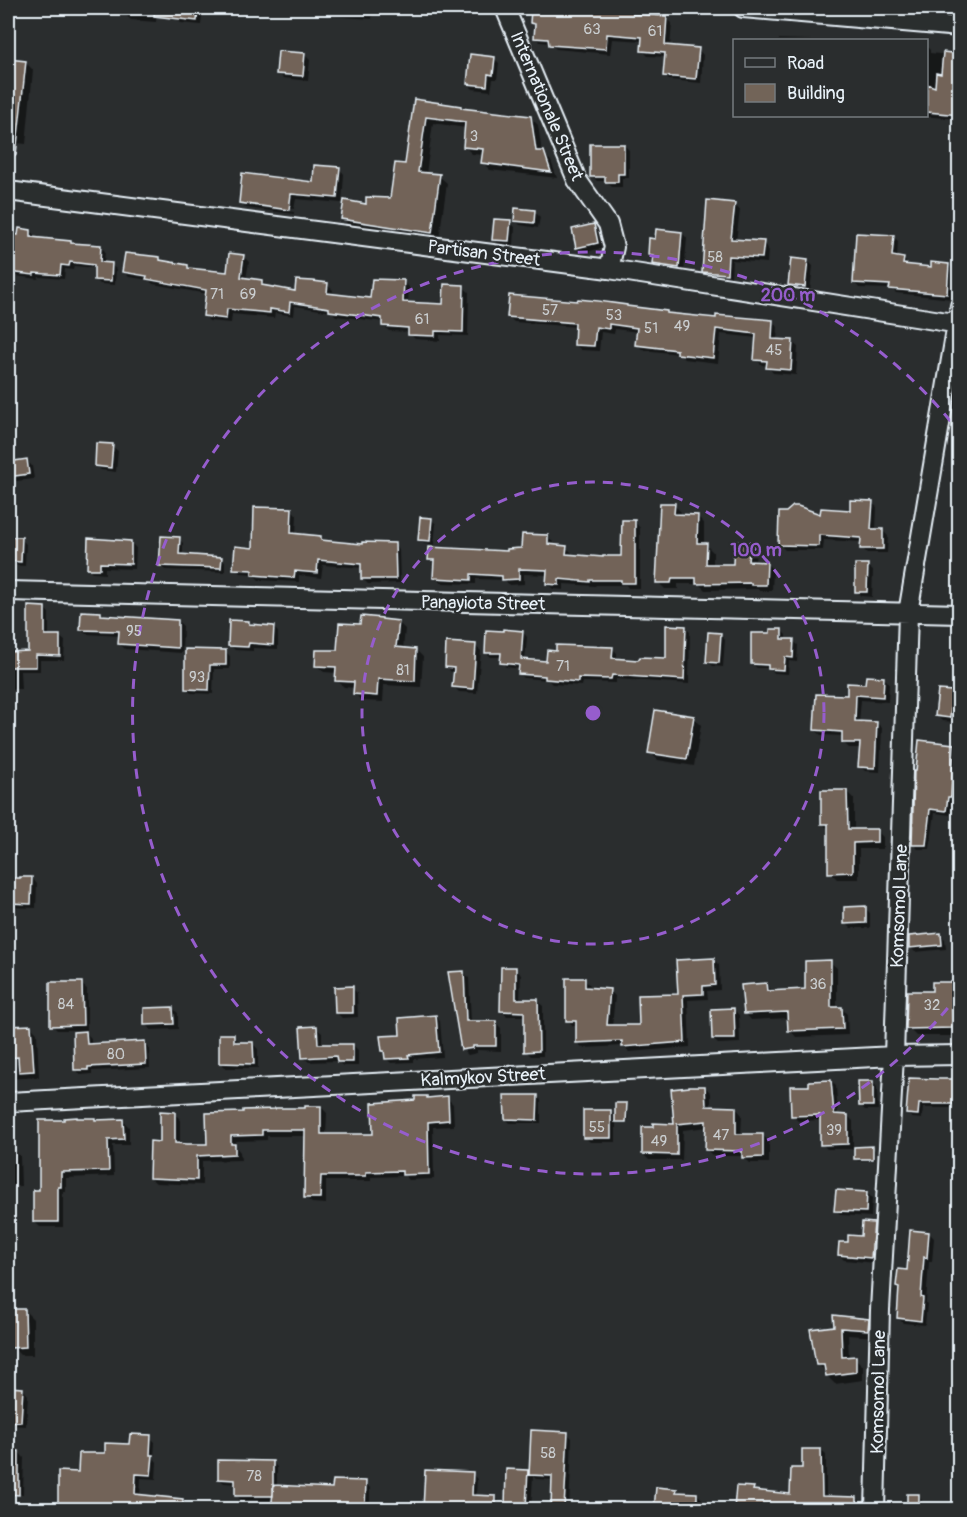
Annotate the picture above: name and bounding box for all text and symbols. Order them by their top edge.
house number: 63 [583,20,601,39]
house number: 61 [648,22,662,41]
street label: Internationale Street [505,28,589,185]
legend [733,39,928,117]
text: Road [787,52,824,75]
text: Building [787,82,845,105]
house number: 3 [470,127,478,146]
street label: Partisan Street [426,235,542,272]
house number: 58 [707,248,723,267]
text: 200 m [761,284,815,307]
house number: 71 [210,285,224,304]
house number: 69 [240,285,256,304]
house number: 57 [542,301,558,320]
house number: 53 [606,306,622,325]
house number: 61 [415,310,429,329]
house number: 49 [674,317,690,336]
house number: 51 [644,319,658,338]
house number: 45 [766,341,782,360]
text: 100 m [730,539,782,562]
street label: Panayiota Street [421,591,546,616]
house number: 95 [126,622,142,641]
house number: 71 [556,657,570,676]
house number: 81 [396,661,410,680]
house number: 93 [189,668,205,687]
centre of rings [583,703,603,723]
street label: Komsomol Lane [886,844,913,968]
house number: 36 [809,975,827,994]
house number: 84 [58,995,74,1014]
house number: 32 [924,996,940,1015]
house number: 80 [107,1045,125,1064]
street label: Kalmykov Street [420,1063,547,1092]
house number: 55 [589,1118,605,1137]
house number: 39 [826,1121,842,1140]
house number: 47 [713,1126,729,1145]
house number: 49 [651,1132,667,1151]
street label: Komsomol Lane [866,1330,891,1454]
house number: 58 [540,1444,556,1463]
house number: 78 [246,1467,262,1486]

